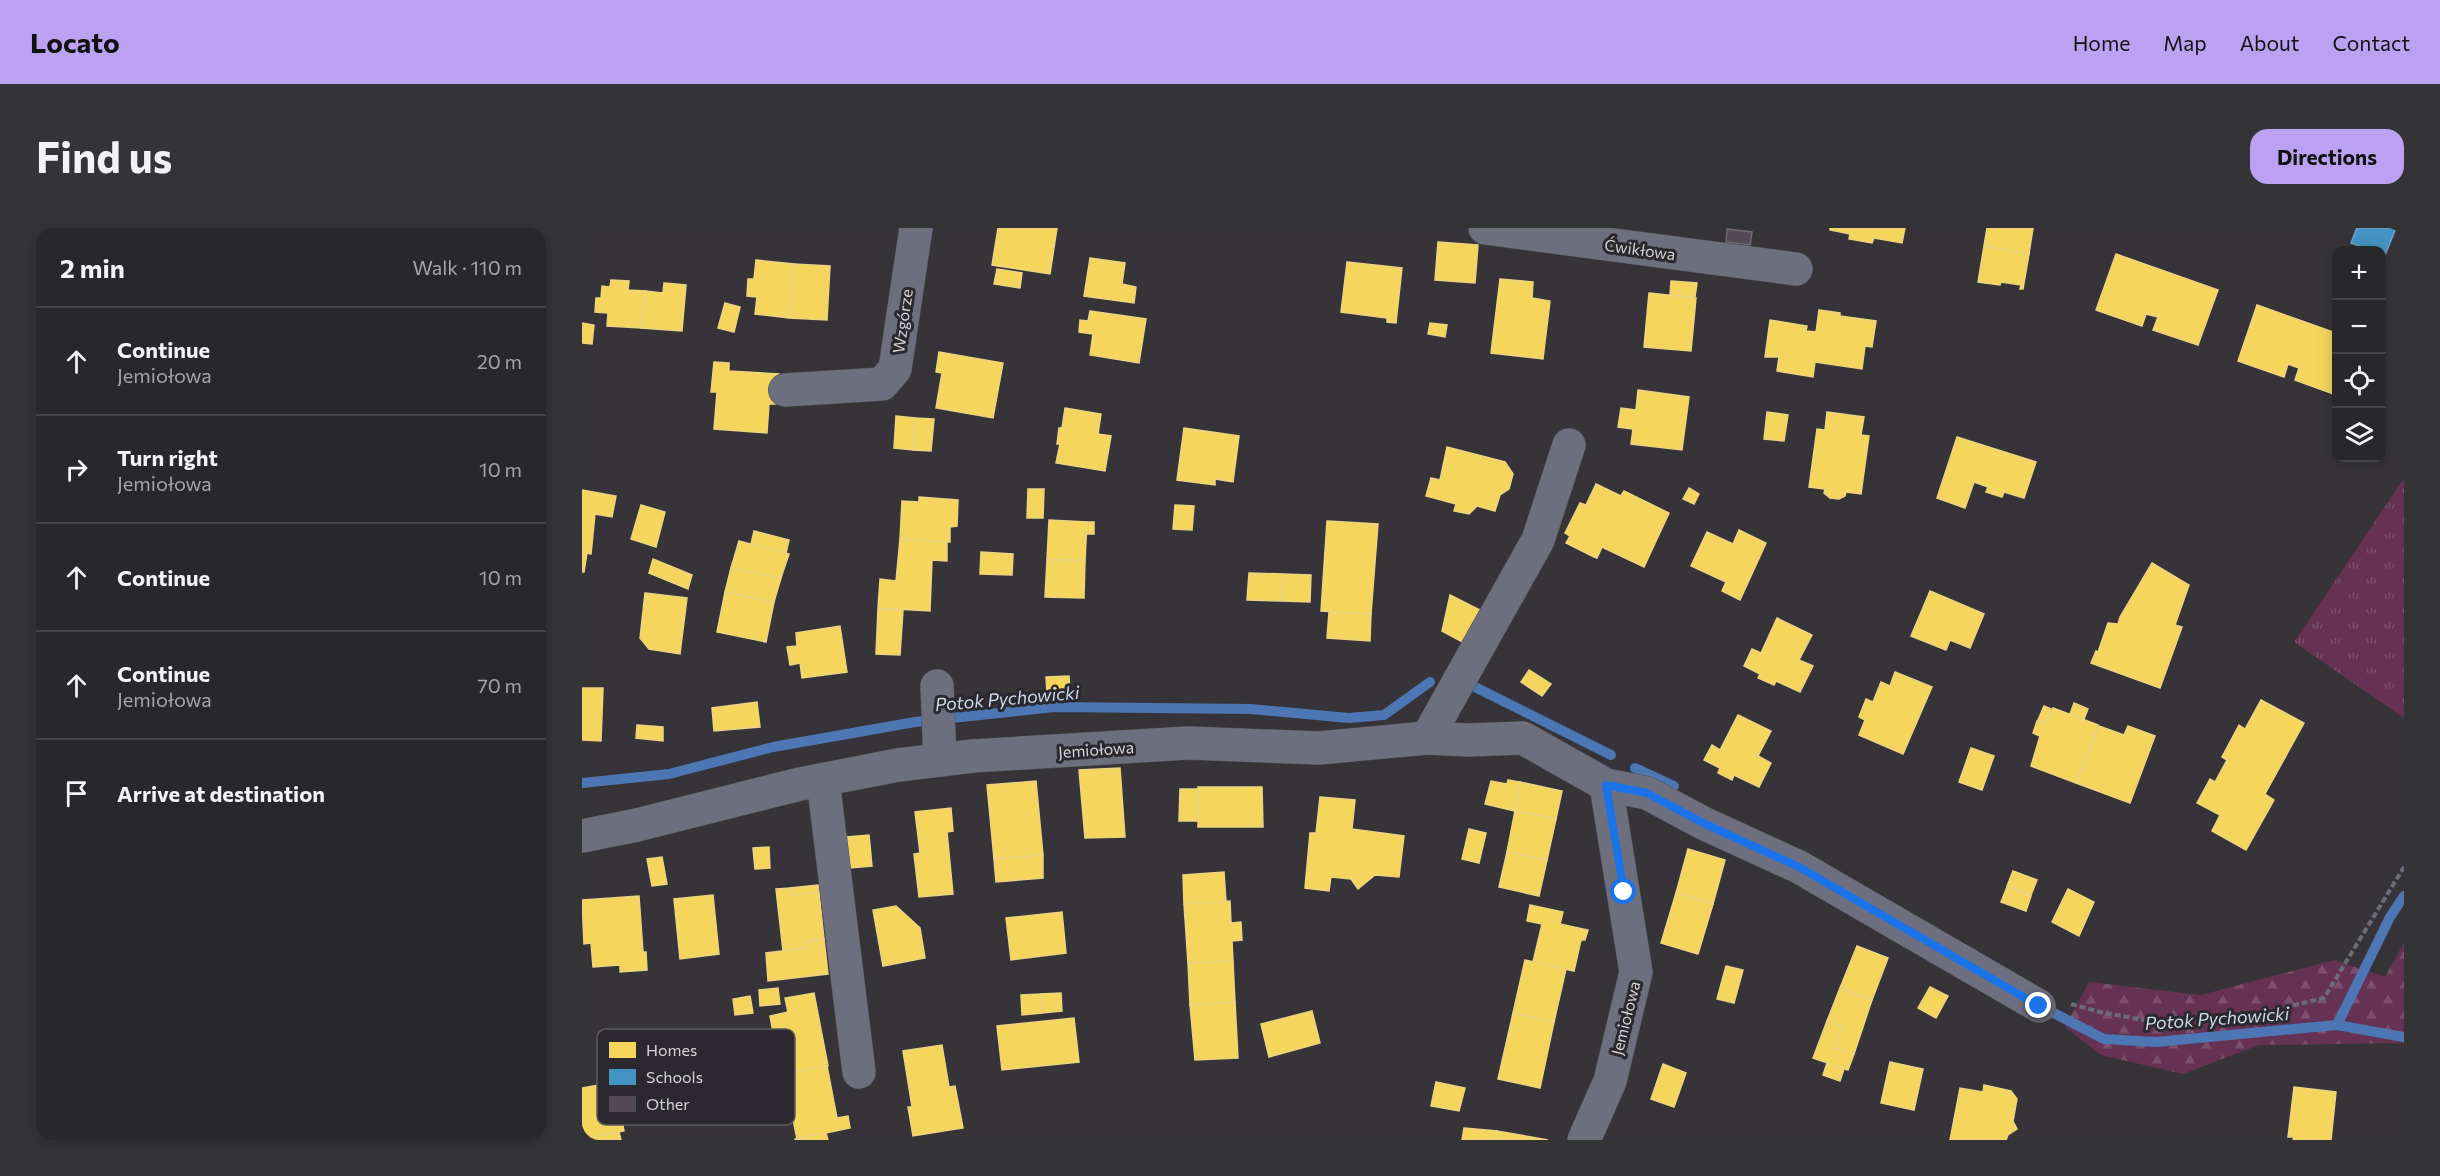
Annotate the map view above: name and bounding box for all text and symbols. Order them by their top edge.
text: Locato [30,25,120,59]
text: Home [2073,30,2130,55]
text: Map [2163,30,2207,55]
text: About [2240,30,2299,55]
text: Contact [2332,30,2410,55]
button: Directions [2250,129,2404,184]
text: Find us [36,130,172,182]
street label: Ćwikłowa [1603,235,1677,263]
map controls [2332,246,2386,462]
button: + [2332,246,2386,300]
text: 2 min [60,252,125,283]
text: Walk · 110 m [412,255,522,279]
street label: Wzgórze [888,288,916,354]
button: − [2332,300,2386,354]
text: Continue [117,336,210,363]
icon: ahead [60,345,93,378]
text: 20 m [477,349,522,373]
button: locate [2332,354,2386,408]
text: Jemiołowa [117,363,212,387]
button: layers [2332,408,2386,462]
text: Turn right [117,444,218,471]
icon: right [60,453,93,486]
text: 10 m [479,457,522,481]
text: Jemiołowa [117,471,212,495]
icon: ahead [60,561,93,594]
text: Continue [117,564,210,591]
text: 10 m [479,565,522,589]
text: Continue [117,660,210,687]
icon: ahead [60,669,93,702]
text: 70 m [477,673,522,697]
water label: Potok Pychowicki [934,681,1081,715]
text: Jemiołowa [117,687,212,711]
street label: Jemiołowa [1058,737,1134,761]
icon: arrive [60,777,93,810]
text: Arrive at destination [117,780,325,807]
route start [1610,878,1636,904]
street label: Jemiołowa [1607,979,1643,1057]
route end [2025,992,2051,1018]
water label: Potok Pychowicki [2144,1002,2291,1034]
legend [597,1029,795,1125]
text: Homes [646,1040,697,1059]
text: Schools [646,1067,703,1086]
text: Other [646,1094,690,1113]

